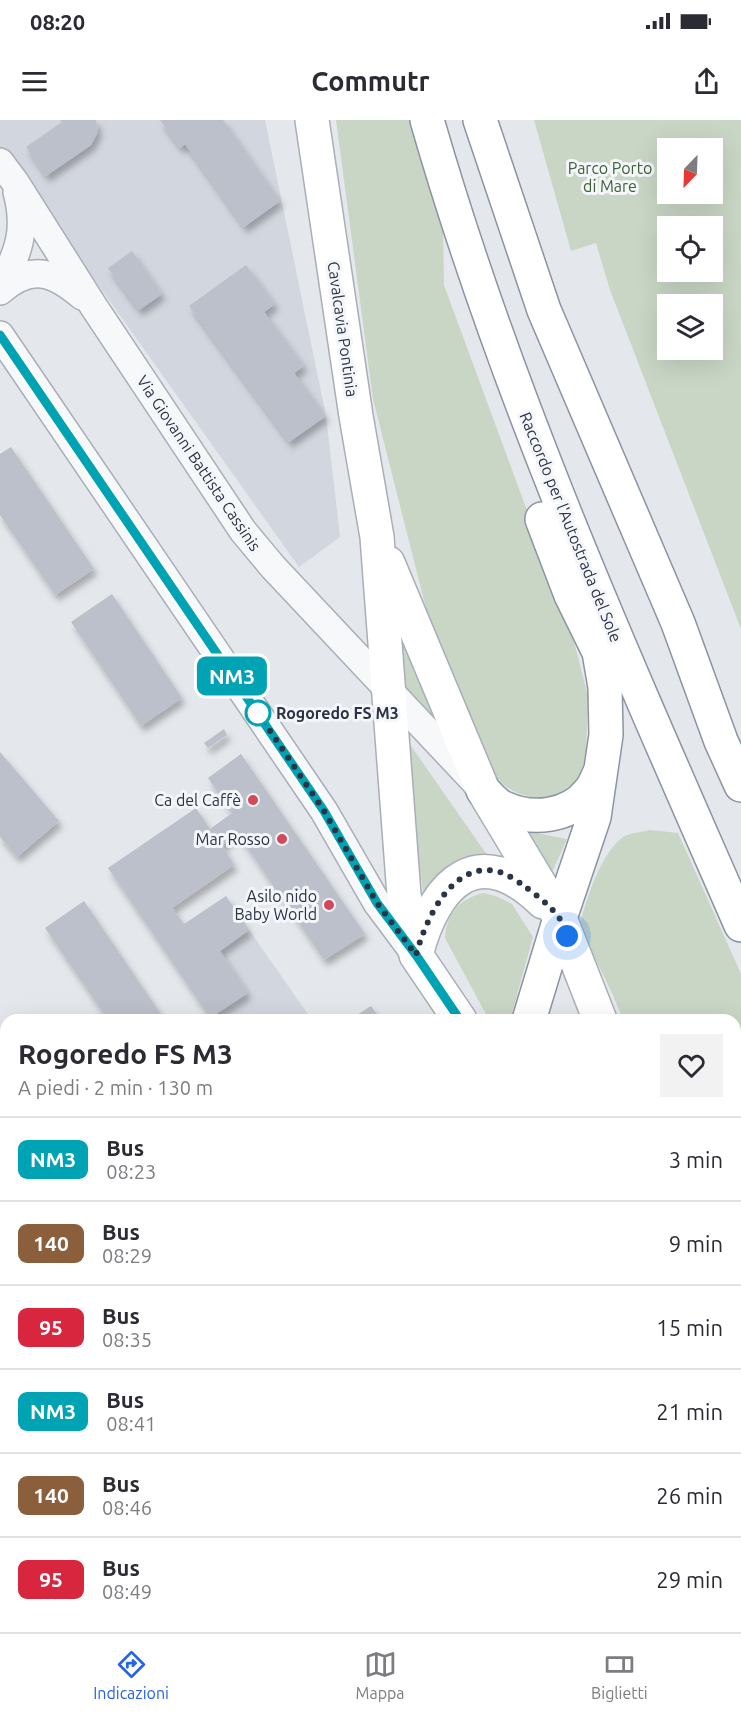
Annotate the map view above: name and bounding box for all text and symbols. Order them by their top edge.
text: 08:20 [30,9,85,34]
icon: menu [18,65,51,98]
icon: share [690,65,723,98]
text: Commutr [311,66,430,96]
north arrow [657,138,723,204]
map controls [657,138,723,360]
park label: Parco Porto di Mare [568,159,652,195]
button: locate [657,216,723,282]
street label: Cavalcavia Pontinia [325,260,361,398]
button: layers [657,294,723,360]
street label: Via Giovanni Battista Cassinis [133,372,265,554]
street label: Raccordo per l'Autostrada del Sole [517,409,625,645]
line badge: NM3 [198,656,266,696]
text: NM3 [209,664,255,688]
marker: Rogoredo FS M3 [245,700,271,726]
place label: Rogoredo FS M3 [276,704,399,722]
place label: Ca del Caffè [154,791,241,809]
marker: Ca del Caffè [246,793,260,807]
place label: Mar Rosso [196,830,270,848]
marker: Mar Rosso [275,832,289,846]
place label: Asilo nido Baby World [234,887,317,923]
marker: Asilo nido Baby World [322,898,336,912]
your location [552,921,582,951]
button: heart [660,1034,723,1097]
text: Rogoredo FS M3 [18,1038,233,1069]
text: A piedi · 2 min · 130 m [18,1076,213,1099]
text: Bus [106,1135,144,1160]
text: NM3 [30,1147,76,1171]
text: 3 min [669,1147,723,1172]
text: 08:23 [106,1160,156,1183]
text: Bus [102,1219,140,1244]
text: 140 [33,1231,69,1255]
text: 9 min [669,1231,723,1256]
text: 08:29 [102,1244,152,1267]
text: Bus [102,1303,140,1328]
text: 95 [39,1315,63,1339]
text: 15 min [656,1315,723,1340]
text: 08:35 [102,1328,152,1351]
text: Bus [106,1387,144,1412]
text: NM3 [30,1399,76,1423]
text: 21 min [656,1399,723,1424]
text: 08:41 [106,1412,156,1435]
text: Bus [102,1471,140,1496]
text: 140 [33,1483,69,1507]
text: 26 min [656,1483,723,1508]
text: 08:46 [102,1496,152,1519]
text: Bus [102,1555,140,1580]
text: 95 [39,1567,63,1591]
text: 29 min [656,1567,723,1592]
text: 08:49 [102,1580,152,1603]
tab: Indicazioni [93,1648,169,1702]
tab: Mappa [356,1648,405,1702]
tab: Biglietti [591,1648,648,1702]

